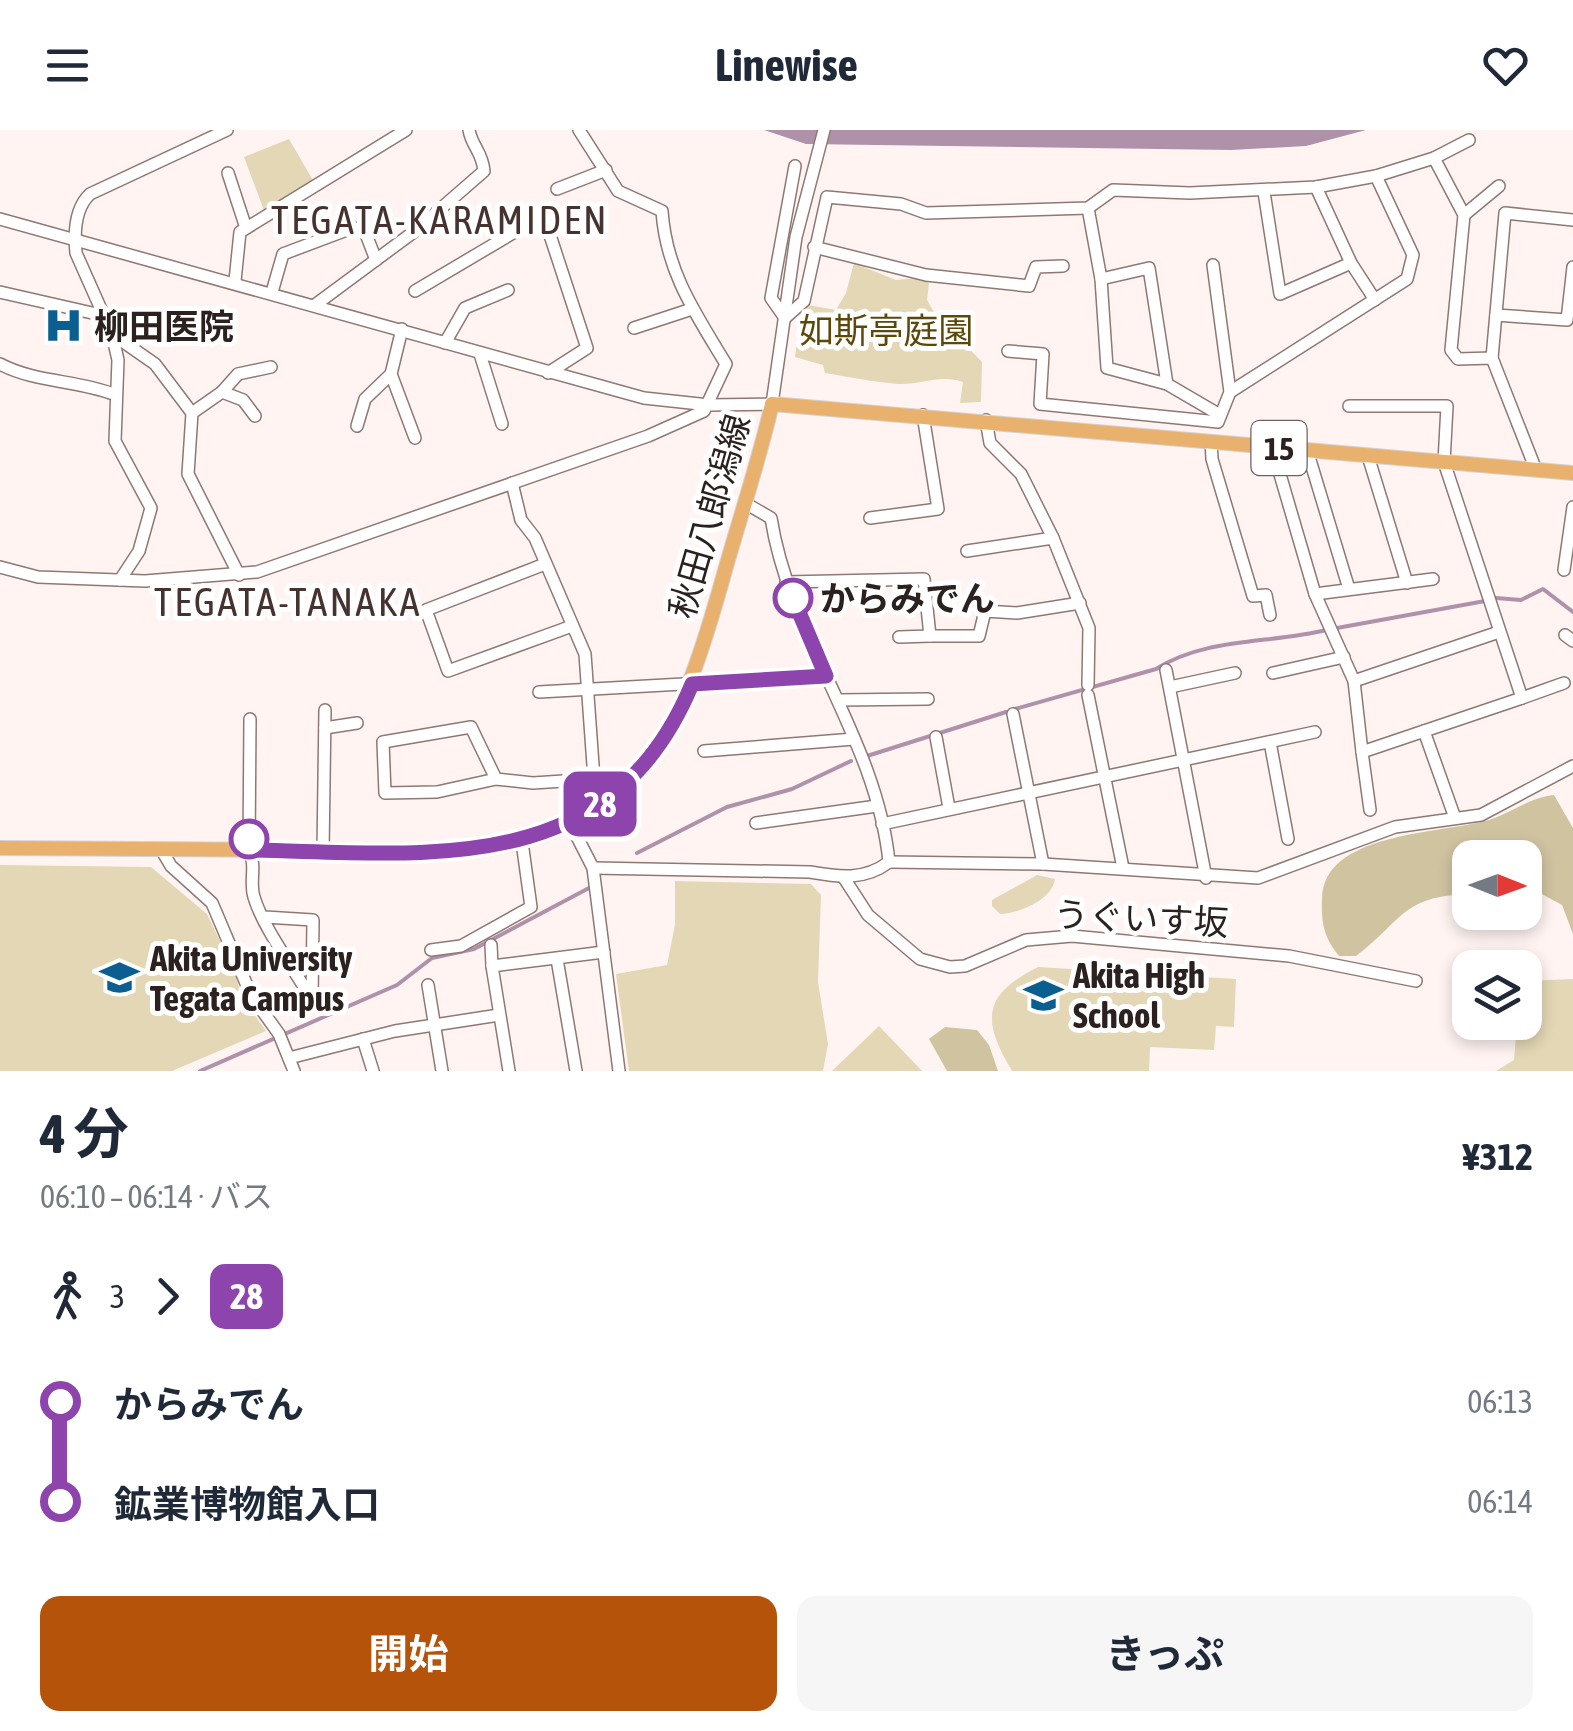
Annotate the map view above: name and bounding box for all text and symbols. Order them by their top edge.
icon: menu [40,38,95,93]
icon: heart [1478,38,1533,93]
text: Linewise [715,39,858,91]
district label: TEGATA-KARAMIDEN [271,197,609,242]
hospital icon: 柳田医院 [43,305,85,347]
place label: 柳田医院 [94,306,234,346]
park label: 如斯亭庭園 [798,310,974,350]
street label: 秋田八郎潟線 [661,410,757,622]
road number: 15 [1252,421,1306,475]
place label: からみでん [820,578,995,618]
district label: TEGATA-TANAKA [154,579,422,624]
marker: からみでん [774,579,812,617]
line badge: 28 [555,772,645,836]
text: 28 [584,784,616,824]
unlabelled marker [230,820,268,858]
north arrow [1452,840,1542,930]
map controls [1452,840,1542,1040]
street label: うぐいす坂 [1053,893,1229,943]
place label: Akita University Tegata Campus [149,938,353,1018]
button: layers [1452,950,1542,1040]
place label: Akita High School [1072,955,1205,1035]
school or university icon: Akita University Tegata Campus [99,957,141,999]
school or university icon: Akita High School [1022,974,1064,1016]
text: 4 分 [40,1102,128,1165]
text: ¥312 [1463,1135,1533,1178]
text: 06:10 – 06:14 · バス [40,1178,273,1215]
icon: walk [40,1269,95,1324]
icon: forward [140,1269,195,1324]
text: 28 [230,1276,263,1316]
text: 3 [110,1278,125,1315]
text: からみでん [114,1383,304,1426]
text: 06:13 [1467,1383,1533,1420]
text: 鉱業博物館入口 [114,1483,380,1526]
text: 06:14 [1467,1483,1533,1520]
button: 開始 [40,1596,777,1711]
button: きっぷ [797,1596,1533,1711]

